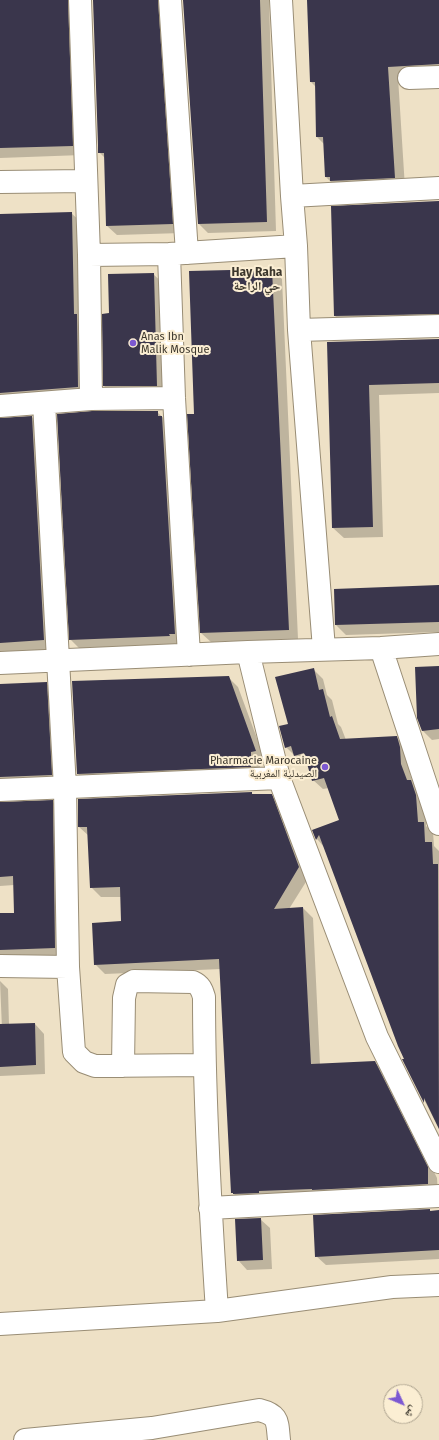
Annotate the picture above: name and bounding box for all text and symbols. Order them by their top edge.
district label: Hay Raha حي الراحة [232,266,282,294]
place label: Anas Ibn Malik Mosque [141,330,209,356]
marker: Anas Ibn Malik Mosque [128,338,138,348]
place label: Pharmacie Marocaine الصيدلية المغربية [210,754,317,780]
marker: Pharmacie Marocaine الصيدلية المغربية [320,762,330,772]
north arrow [383,1384,423,1424]
text: ش [403,1403,420,1421]

